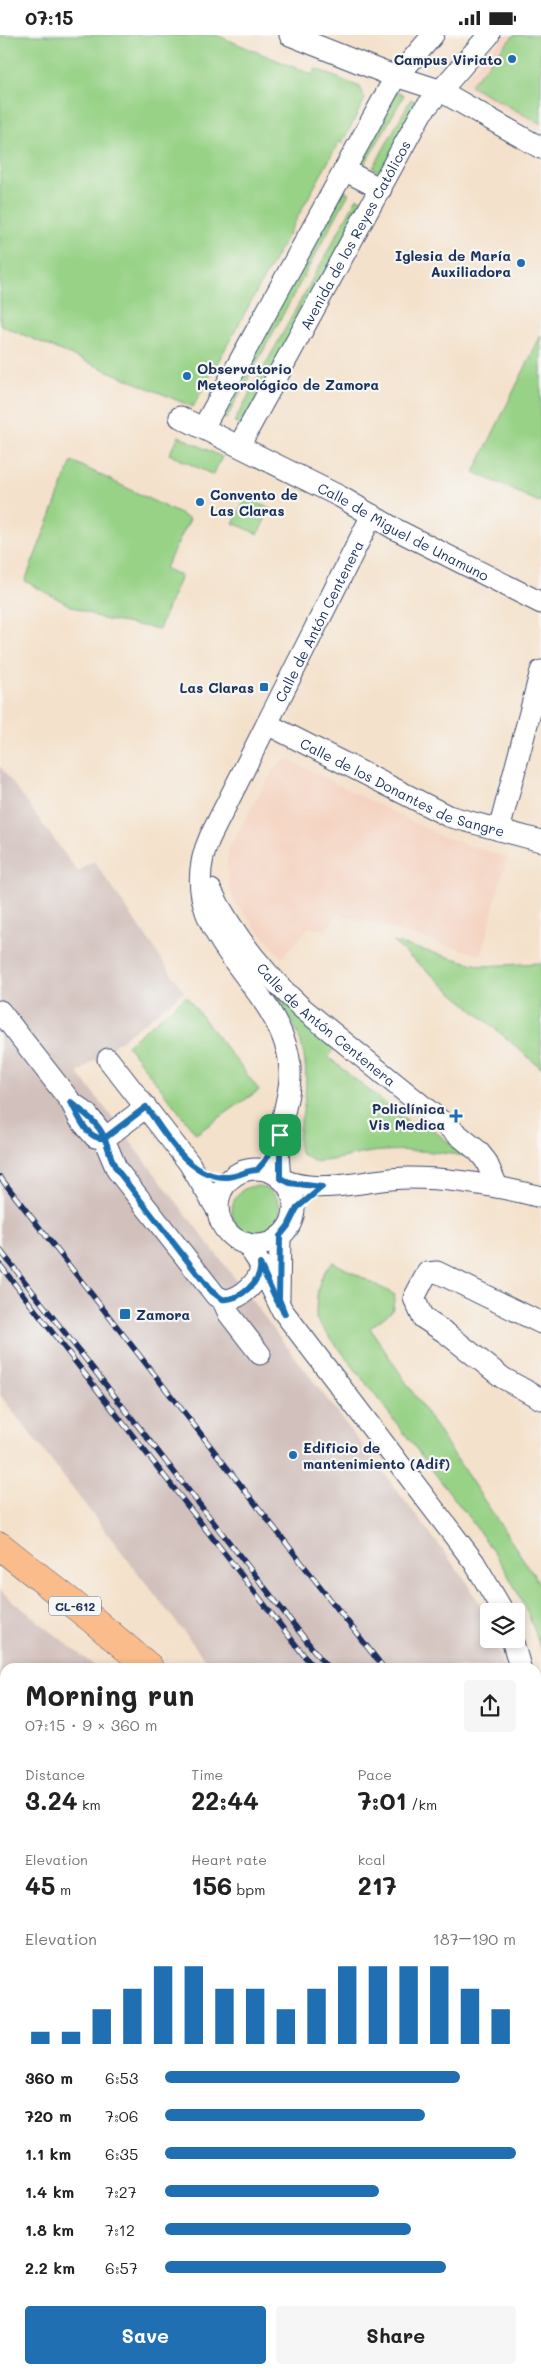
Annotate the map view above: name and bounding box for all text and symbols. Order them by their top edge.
text: 07:15 [25,5,73,30]
place label: Campus Viriato [394,50,503,69]
marker: Campus Viriato [506,53,518,65]
street label: Avenida de los Reyes Católicos [295,137,414,333]
place label: Iglesia de María Auxiliadora [395,246,511,281]
marker: Iglesia de María Auxiliadora [515,257,527,269]
place label: Observatorio Meteorológico de Zamora [197,359,379,394]
marker: Observatorio Meteorológico de Zamora [181,370,193,382]
street label: Calle de Miguel de Unamuno [315,478,492,585]
place label: Convento de Las Claras [210,485,298,520]
marker: Convento de Las Claras [194,496,206,508]
street label: Calle de Antón Centenera [270,537,367,705]
place label: Las Claras [179,678,254,697]
marker: Las Claras [258,681,270,693]
street label: Calle de los Donantes de Sangre [297,733,507,840]
street label: Calle de Antón Centenera [253,958,400,1090]
place label: Policlínica Vis Medica [369,1099,445,1134]
marker: Policlínica Vis Medica [449,1109,463,1123]
pin [259,1114,301,1156]
icon: arrive [266,1121,294,1149]
place label: Zamora [136,1305,190,1324]
marker: Zamora [118,1307,132,1321]
place label: Edificio de mantenimiento (Adif) [303,1438,450,1473]
marker: Edificio de mantenimiento (Adif) [287,1449,299,1461]
road number: CL-612 [49,1597,101,1615]
map controls [480,1603,525,1648]
button: layers [480,1603,525,1648]
text: Morning run [25,1677,194,1713]
button: share [464,1680,516,1732]
text: 07:15 · 9 × 360 m [25,1714,158,1735]
text: Distance [25,1765,85,1784]
text: Time [191,1765,223,1784]
text: Pace [358,1765,392,1784]
text: 3.24 [25,1784,78,1816]
text: 22:44 [191,1784,259,1816]
text: 7:01 [358,1784,407,1816]
text: km [78,1795,101,1814]
text: /km [407,1795,437,1814]
text: Elevation [25,1850,88,1869]
text: Heart rate [191,1850,267,1869]
text: kcal [358,1850,386,1869]
text: 45 [25,1869,55,1901]
text: 156 [191,1869,232,1901]
text: 217 [358,1869,397,1901]
text: m [55,1880,71,1899]
text: bpm [232,1880,265,1899]
text: Elevation [25,1928,97,1949]
text: 187–190 m [433,1928,516,1949]
text: 360 m [25,2067,73,2088]
text: 6:53 [105,2067,138,2088]
text: 720 m [25,2105,72,2126]
text: 7:06 [105,2105,138,2126]
text: 1.1 km [25,2143,71,2164]
text: 6:35 [105,2143,138,2164]
text: 1.4 km [25,2181,74,2202]
text: 7:27 [105,2181,137,2202]
text: 1.8 km [25,2219,74,2240]
text: 7:12 [105,2219,135,2240]
text: 2.2 km [25,2257,75,2278]
text: 6:57 [105,2257,138,2278]
button: Save [25,2306,266,2364]
button: Share [276,2306,516,2364]

